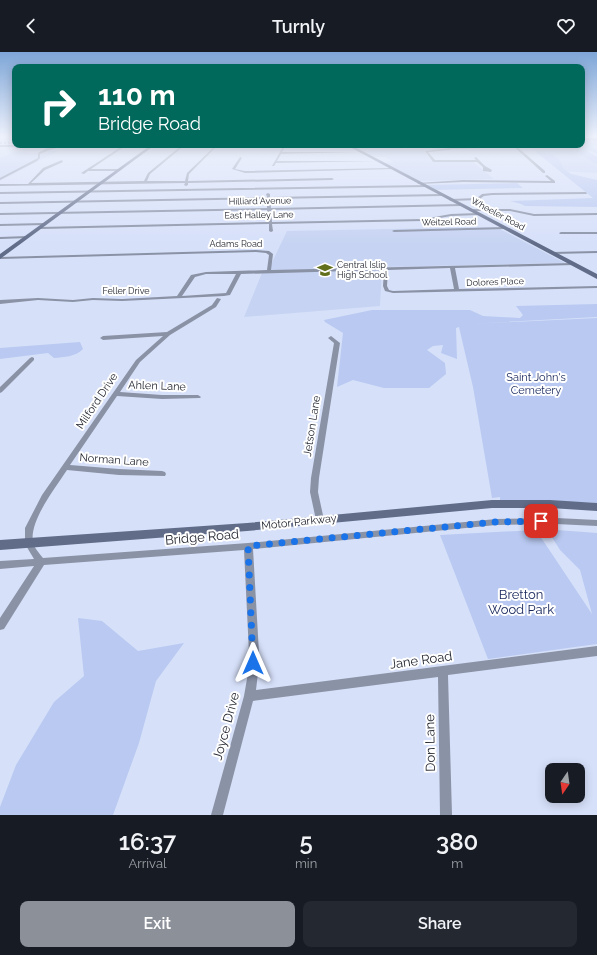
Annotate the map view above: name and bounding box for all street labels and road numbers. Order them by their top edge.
street label: Hilliard Avenue [229,195,292,207]
street label: Wheeler Road [469,196,527,233]
street label: East Halley Lane [224,209,294,221]
street label: Weitzel Road [422,217,477,227]
street label: Adams Road [210,239,263,249]
street label: Dolores Place [466,276,525,288]
street label: Feller Drive [102,286,150,296]
street label: Milford Drive [74,370,121,431]
street label: Ahlen Lane [128,378,187,394]
street label: Jetson Lane [301,394,323,457]
street label: Norman Lane [79,451,150,469]
street label: Motor Parkway [261,512,337,532]
street label: Bridge Road [164,526,240,548]
street label: Jane Road [389,648,453,672]
street label: Joyce Drive [210,690,242,761]
street label: Don Lane [422,714,438,772]

